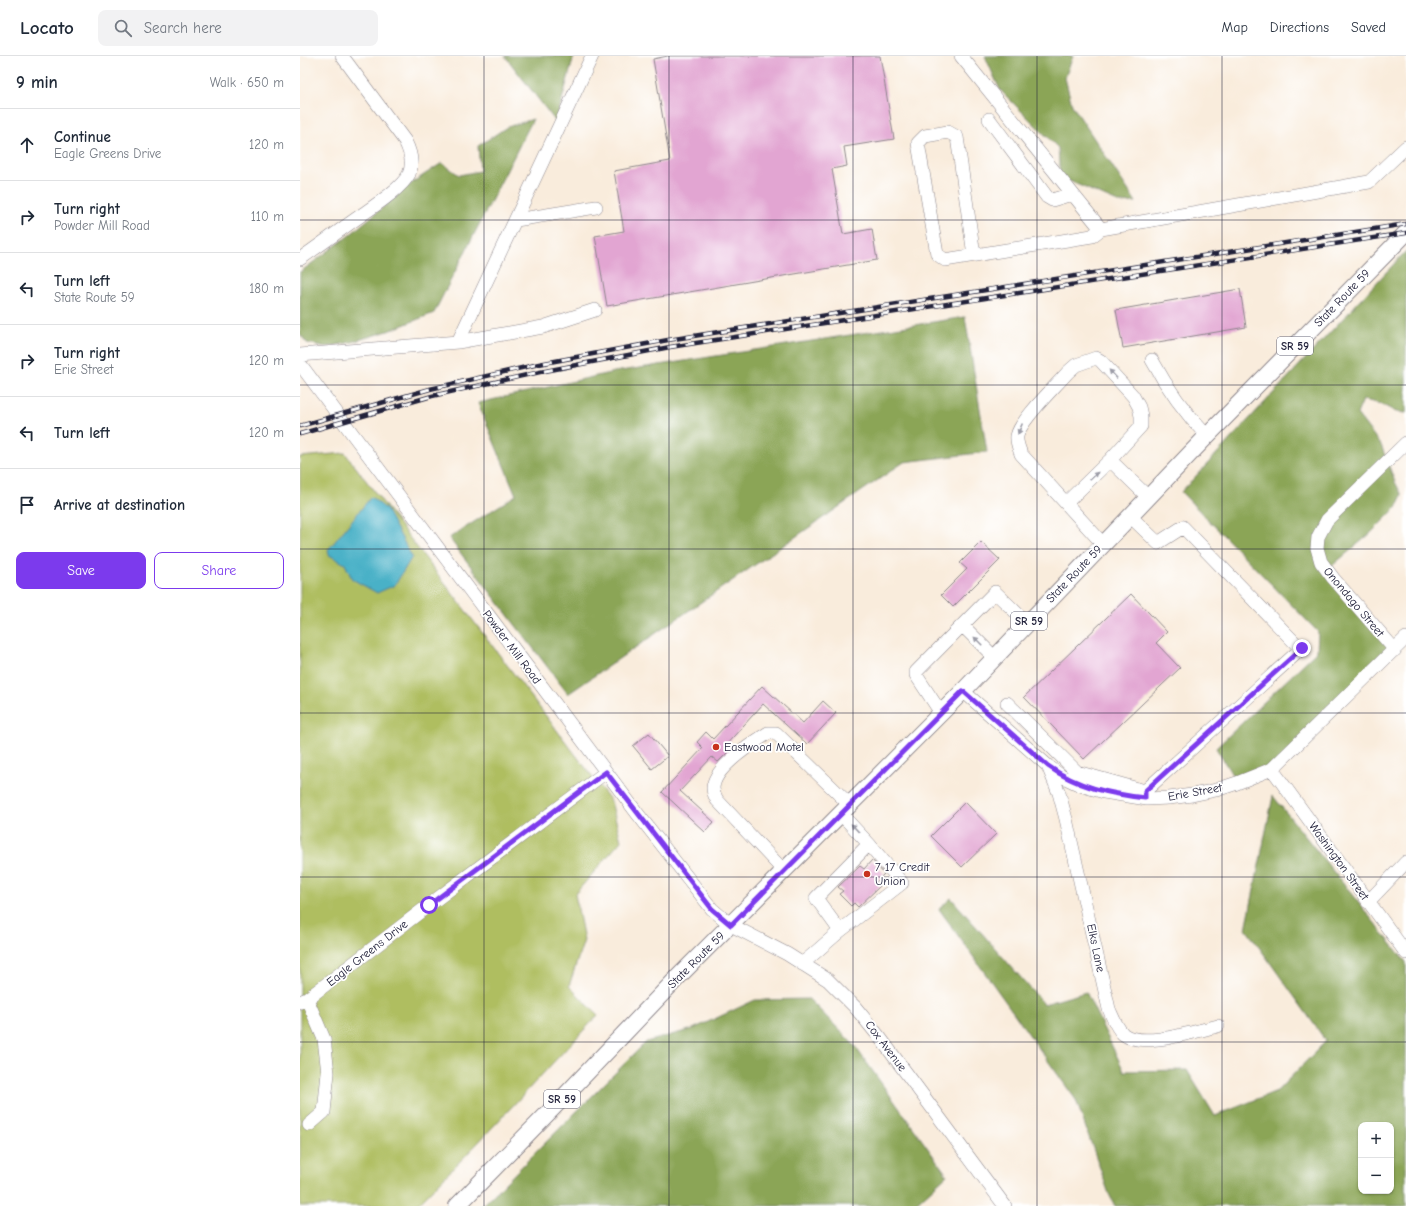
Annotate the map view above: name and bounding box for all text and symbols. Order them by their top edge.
search box [98,10,378,46]
text: Locato [20,17,74,39]
icon: search [112,17,134,39]
text: Search here [144,19,222,37]
text: Map [1221,19,1248,36]
text: Directions [1270,19,1329,36]
text: Saved [1351,19,1386,36]
text: 9 min [16,73,58,92]
text: Walk · 650 m [210,75,284,90]
text: Continue [54,128,111,146]
icon: ahead [16,134,38,156]
text: 120 m [249,137,284,152]
text: Eagle Greens Drive [54,146,161,161]
text: Turn right [54,200,120,218]
icon: right [16,206,38,228]
text: 110 m [251,209,284,224]
text: Powder Mill Road [54,218,150,233]
street label: State Route 59 [1311,266,1373,330]
text: Turn left [54,272,110,290]
icon: left [16,278,38,300]
text: 180 m [249,281,284,296]
text: State Route 59 [54,290,135,305]
road number: SR 59 [1277,337,1313,355]
text: Turn right [54,344,120,362]
icon: right [16,350,38,372]
text: 120 m [249,353,284,368]
text: Erie Street [54,362,113,377]
one-way arrow [1108,369,1118,379]
icon: left [16,422,38,444]
text: Turn left [54,424,110,442]
one-way arrow [1017,424,1023,435]
text: 120 m [249,425,284,440]
one-way arrow [1089,471,1099,481]
icon: arrive [16,494,38,516]
text: Arrive at destination [54,496,185,514]
street label: State Route 59 [1043,542,1105,606]
button: Save [16,552,146,589]
button: Share [154,552,284,589]
street label: Onondago Street [1321,564,1388,640]
street label: Powder Mill Road [480,607,544,687]
road number: SR 59 [1011,612,1047,630]
one-way arrow [973,636,983,646]
route end [1293,639,1311,657]
place label: Eastwood Motel [724,740,804,754]
marker: Eastwood Motel [711,742,721,752]
street label: Erie Street [1167,780,1224,804]
street label: Washington Street [1306,819,1372,903]
one-way arrow [851,824,860,833]
place label: 7 17 Credit Union [875,860,930,888]
marker: 7 17 Credit Union [862,869,872,879]
route start [420,896,438,914]
street label: Eagle Greens Drive [324,917,410,989]
street label: Elks Lane [1084,922,1108,974]
street label: State Route 59 [665,929,727,991]
street label: Cox Avenue [862,1018,910,1074]
road number: SR 59 [544,1090,580,1108]
map controls [1358,1122,1394,1194]
button: + [1358,1122,1394,1158]
button: − [1358,1158,1394,1194]

